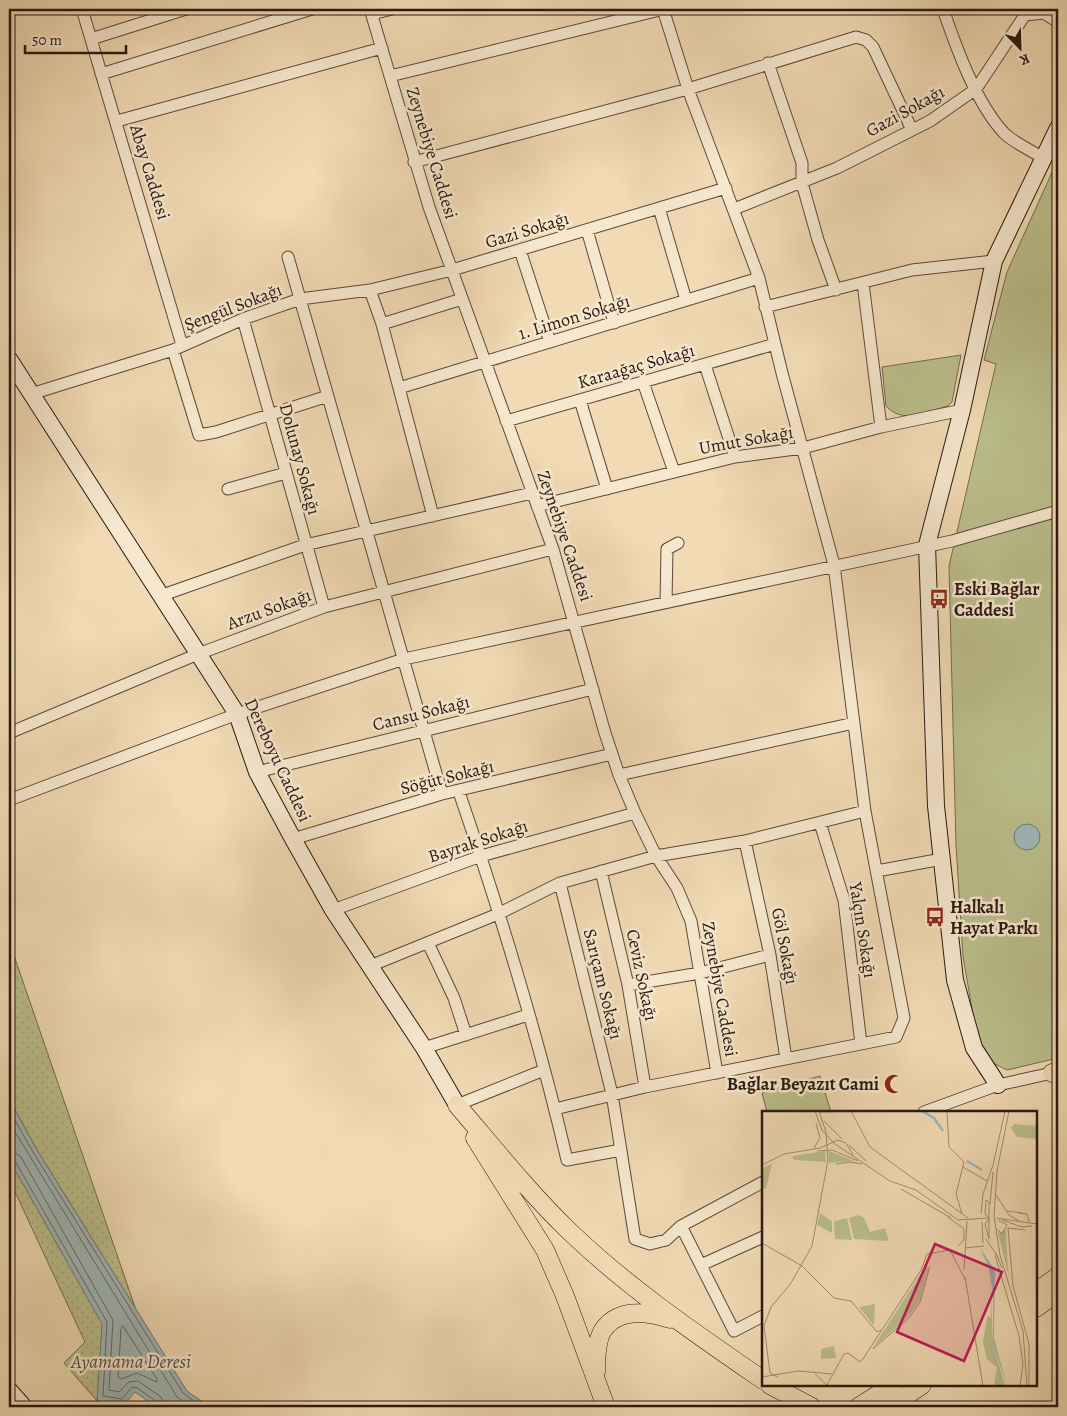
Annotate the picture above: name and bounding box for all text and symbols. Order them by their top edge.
scale bar [25,22,126,54]
north arrow [994,22,1044,72]
text: 50 m [32,30,62,50]
text: K [1016,49,1033,70]
street label: Gazi Sokağı [861,80,949,142]
street label: Zeynebiye Caddesi [401,84,463,222]
street label: Abay Caddesi [124,121,176,223]
street label: Gazi Sokağı [482,206,572,254]
street label: Şengül Sokağı [181,277,285,337]
street label: 1. Limon Sokağı [515,289,633,345]
street label: Karaağaç Sokağı [575,338,697,394]
street label: Dolunay Sokağı [274,401,326,517]
street label: Umut Sokağı [697,420,795,460]
street label: Zeynebiye Caddesi [531,467,599,605]
place label: Eski Bağlar Caddesi [954,577,1040,622]
street label: Arzu Sokağı [223,583,314,636]
bus stop icon: Eski Bağlar Caddesi [928,588,950,610]
street label: Cansu Sokağı [370,689,472,737]
street label: Dereboyu Caddesi [239,694,317,826]
street label: Söğüt Sokağı [398,754,496,800]
street label: Bayrak Sokağı [425,814,531,868]
street label: Yalçın Sokağı [843,879,882,980]
place label: Halkalı Hayat Parkı [950,895,1038,940]
street label: Göl Sokağı [766,906,804,986]
bus stop icon: Halkalı Hayat Parkı [924,906,946,928]
street label: Zeynebiye Caddesi [696,920,744,1058]
street label: Sarıçam Sokağı [578,926,628,1042]
street label: Ceviz Sokağı [621,927,663,1023]
place label: Bağlar Beyazıt Cami [727,1072,879,1096]
mosque icon: Bağlar Beyazıt Cami [883,1073,905,1095]
inset map [762,1111,1037,1386]
water label: Ayamama Deresi [70,1349,191,1375]

